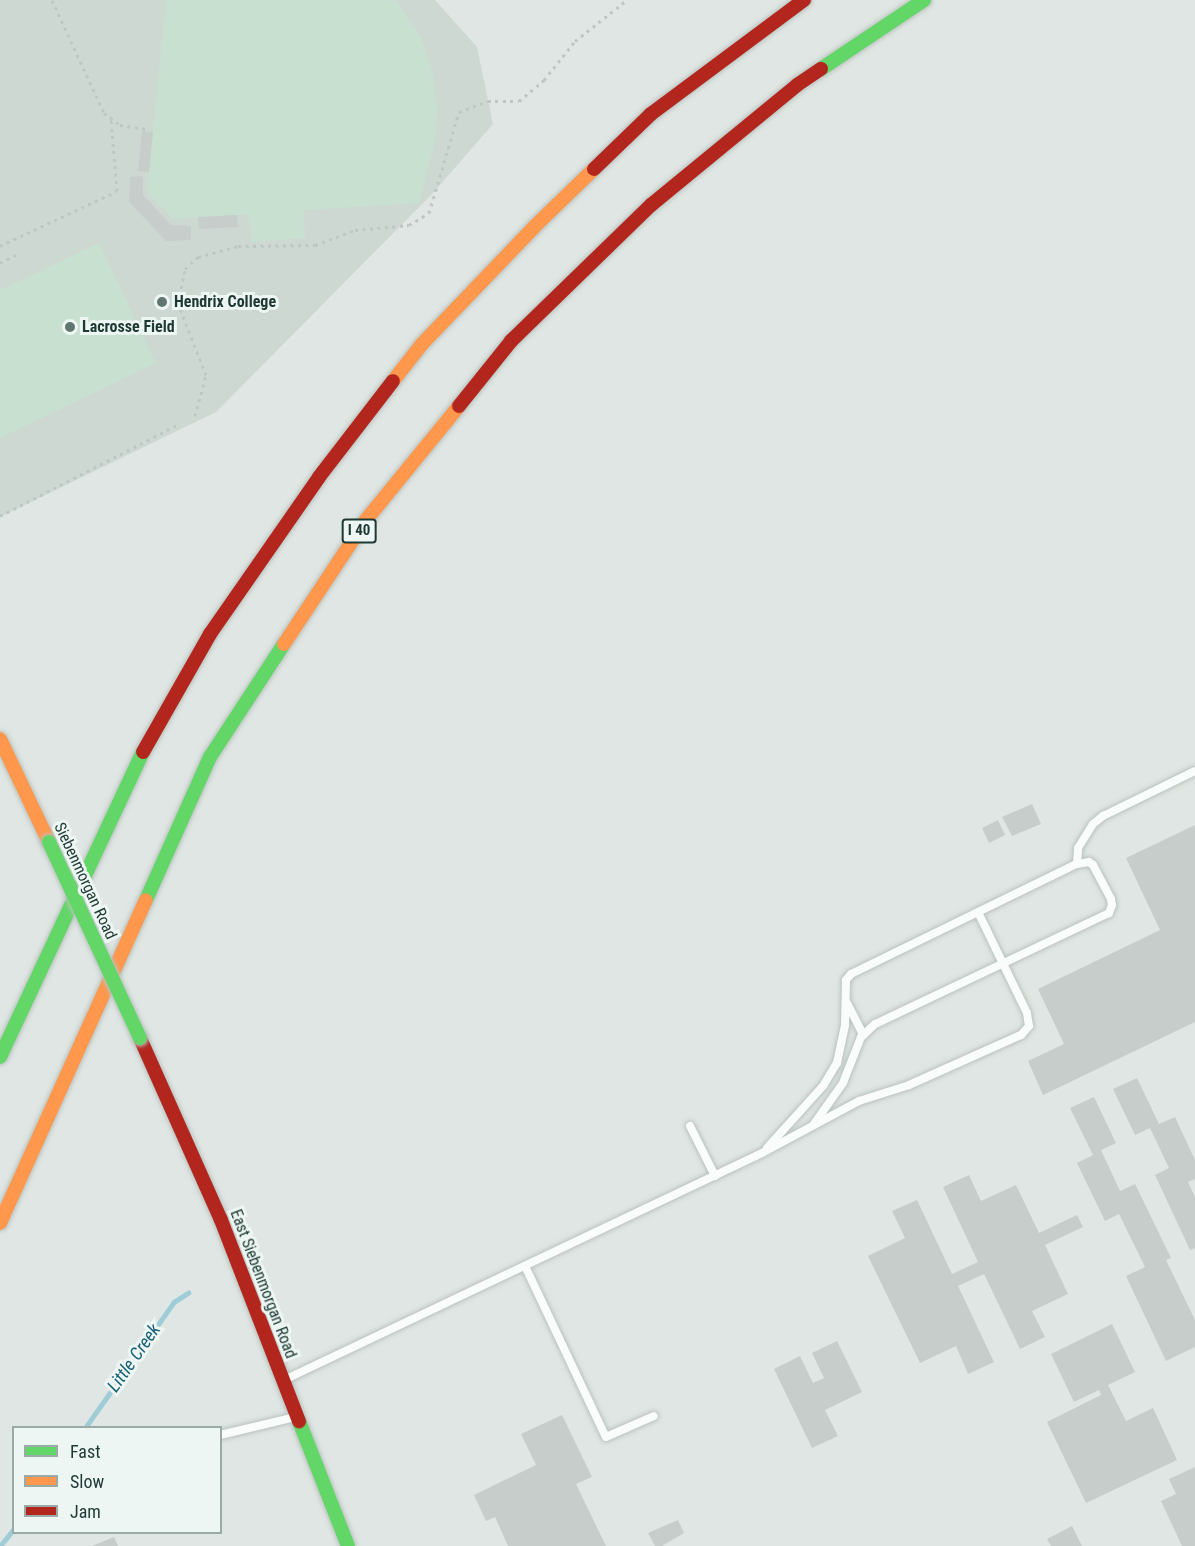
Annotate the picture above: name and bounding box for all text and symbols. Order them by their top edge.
place label: Hendrix College [174,292,276,312]
marker: Hendrix College [155,295,169,309]
place label: Lacrosse Field [82,317,175,337]
marker: Lacrosse Field [63,320,77,334]
road number: I 40 [341,519,377,543]
street label: Siebenmorgan Road [50,820,120,942]
street label: East Siebenmorgan Road [226,1207,300,1361]
water label: Little Creek [103,1320,165,1396]
legend [12,1426,222,1534]
text: Fast [70,1441,101,1462]
text: Slow [70,1471,104,1492]
text: Jam [70,1501,101,1522]

